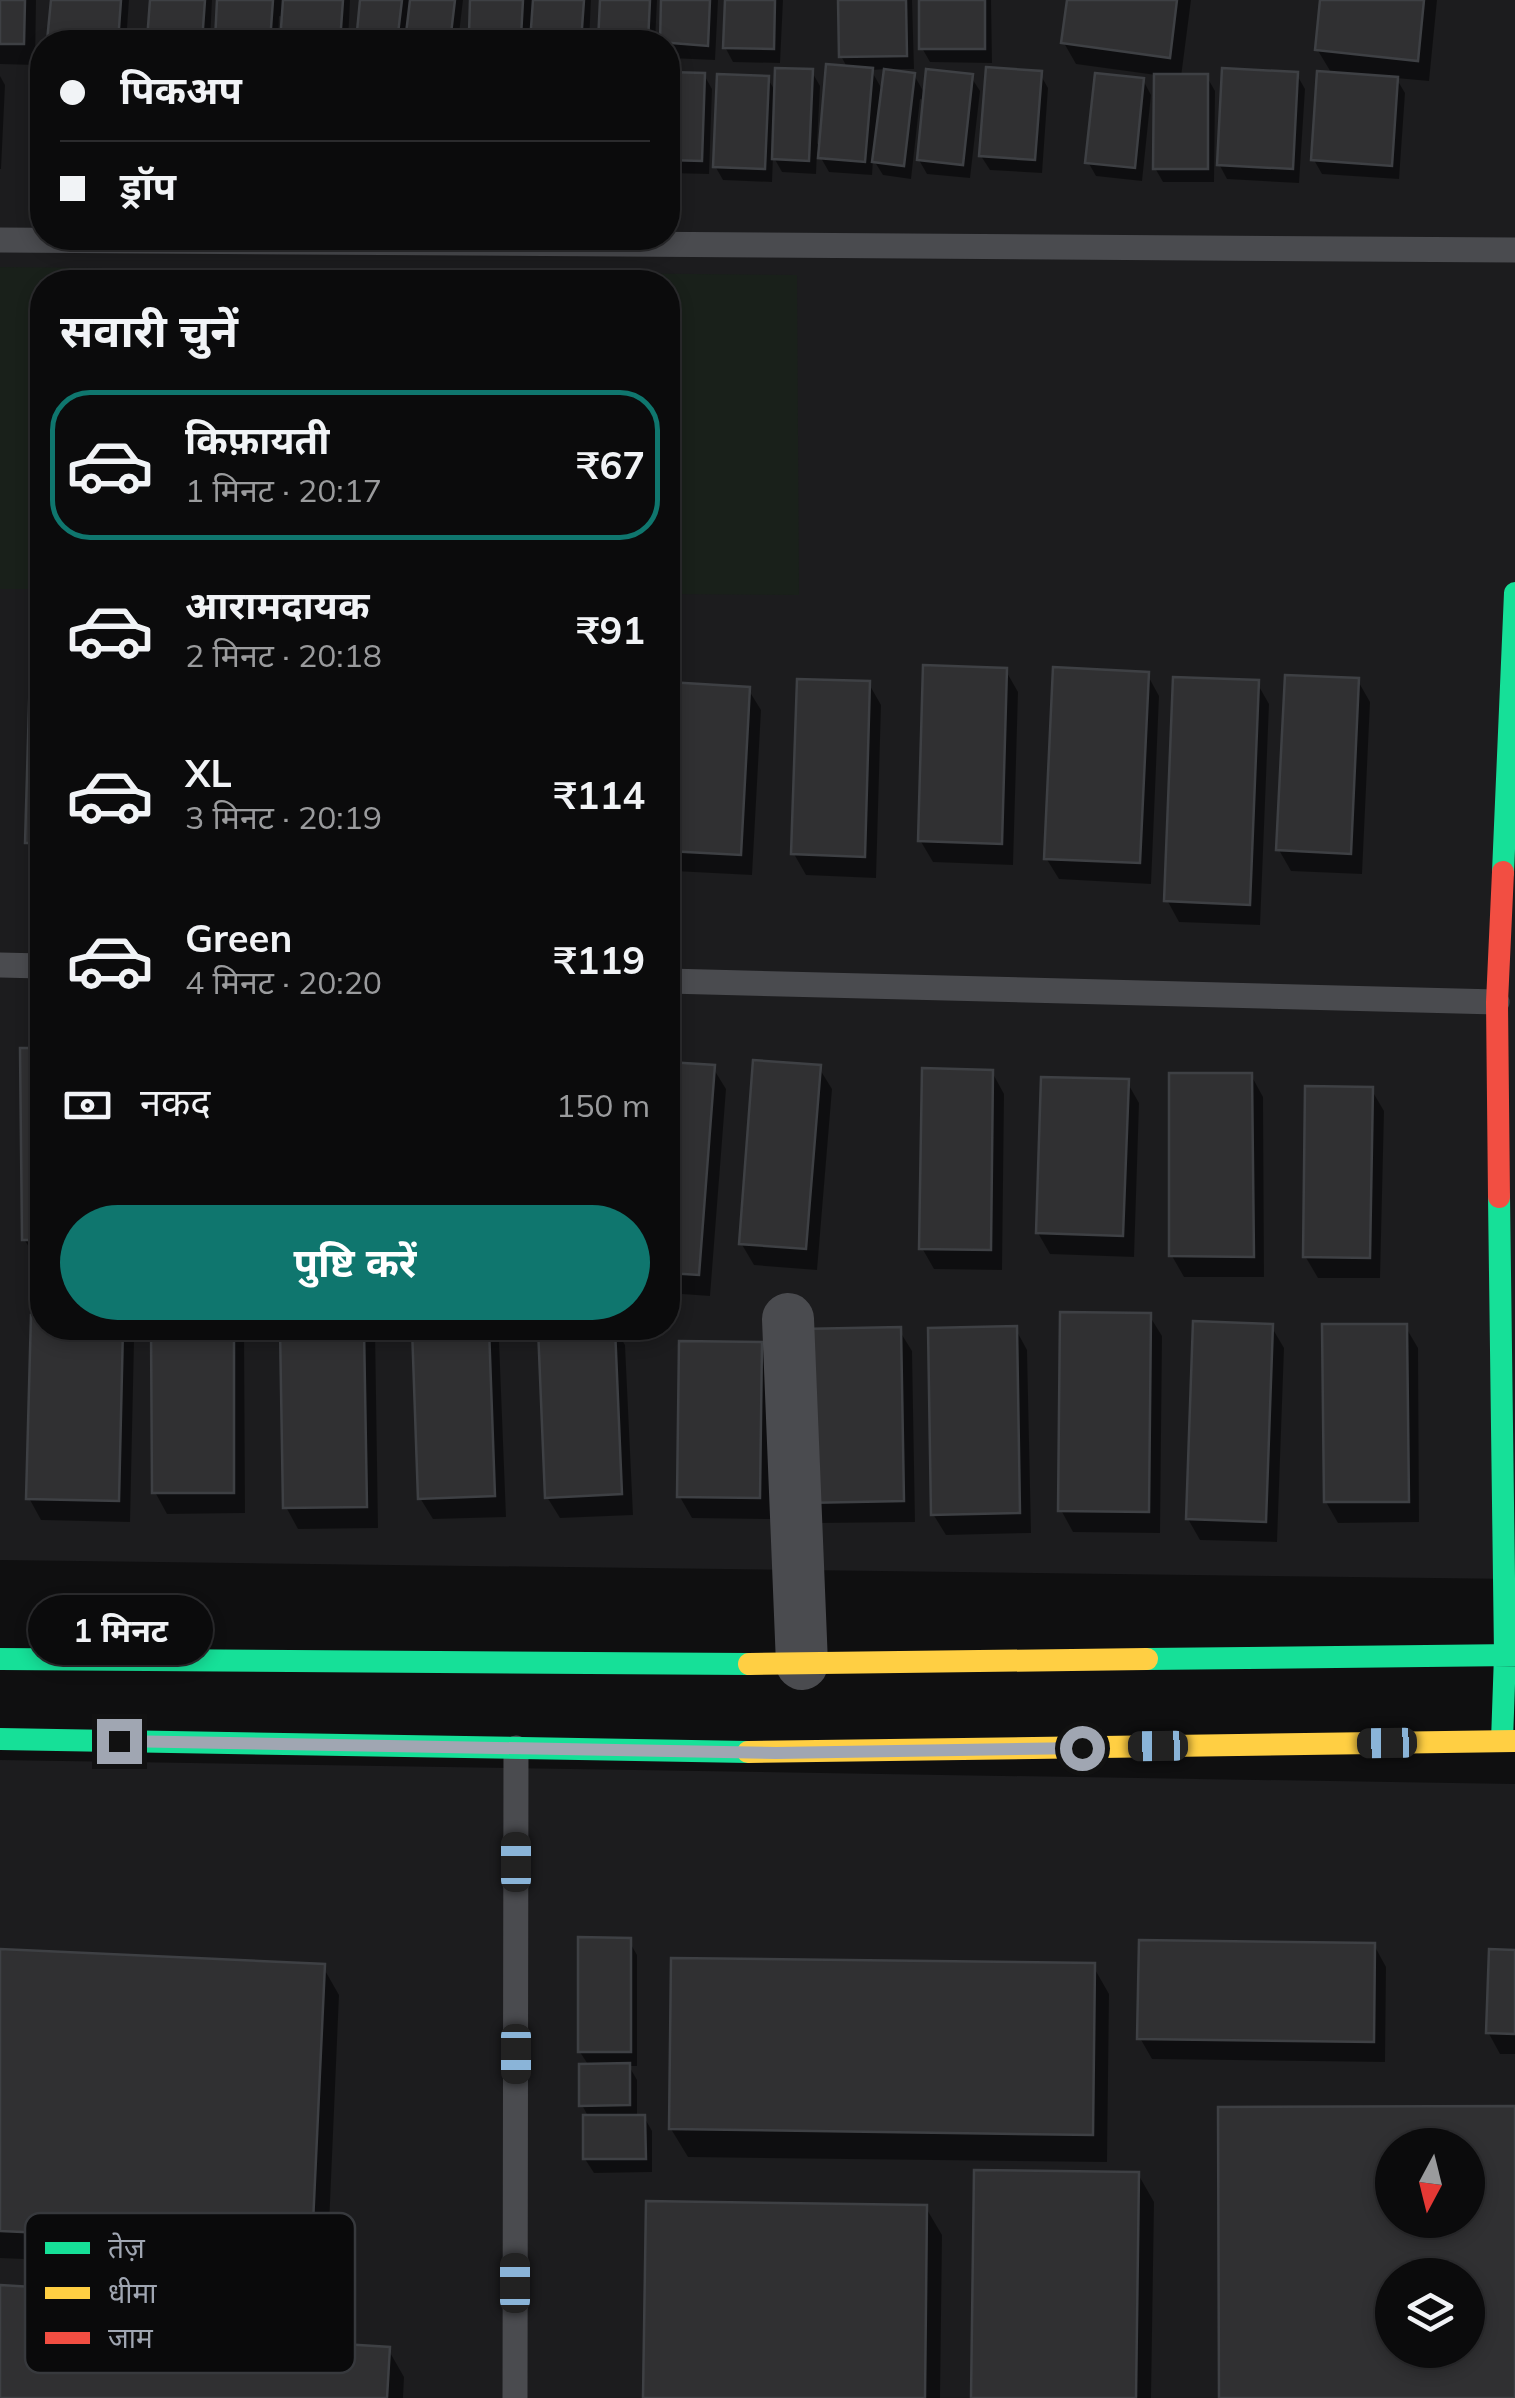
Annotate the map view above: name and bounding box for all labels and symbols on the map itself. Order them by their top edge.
callout: 1 मिनट [27,1596,212,1666]
route end [97,1719,142,1764]
route start [1060,1726,1105,1771]
car [1357,1727,1417,1759]
car [1128,1730,1188,1762]
car [501,1832,531,1892]
car [501,2024,531,2084]
north arrow [1375,2128,1485,2238]
legend [25,2213,355,2373]
text: तेज़ [108,2230,146,2265]
car [500,2253,530,2313]
text: धीमा [108,2275,157,2310]
text: जाम [108,2320,154,2355]

